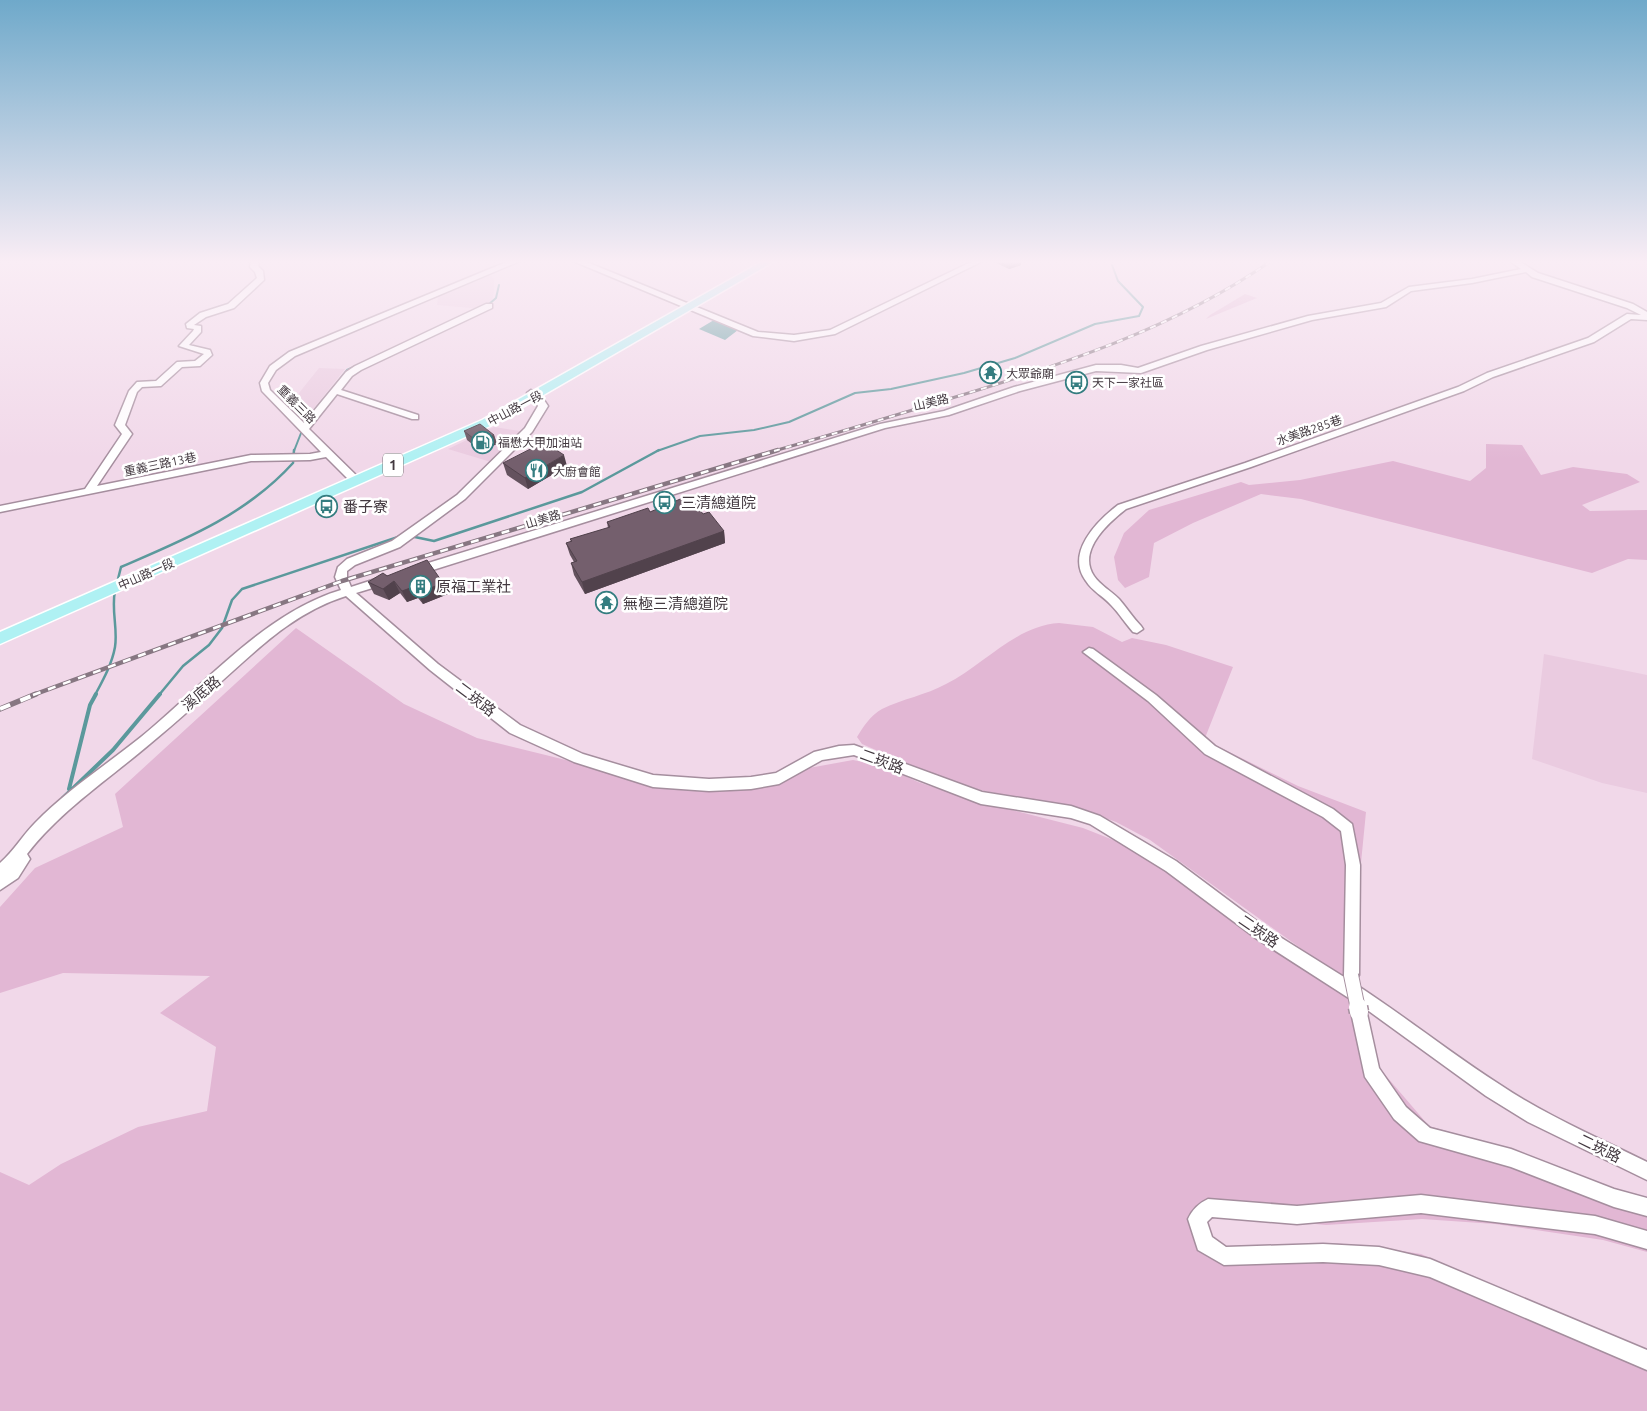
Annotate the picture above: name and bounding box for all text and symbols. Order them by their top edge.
temple icon: 大眾爺廟 [978,361,1002,385]
place label: 大眾爺廟 [1006,367,1054,380]
bus stop icon: 天下一家社區 [1064,370,1088,394]
place label: 天下一家社區 [1092,376,1164,389]
street label: 重義三路 [275,382,319,426]
street label: 中山路一段 [485,388,545,428]
street label: 山美路 [912,392,950,412]
street label: 水美路285巷 [1275,413,1343,447]
fuel station icon: 福懋大甲加油站 [470,430,494,454]
place label: 福懋大甲加油站 [498,436,582,449]
street label: 重義三路13巷 [123,450,197,478]
road number: 1 [383,454,403,476]
restaurant icon: 大廚會館 [525,459,549,483]
place label: 大廚會館 [553,465,601,478]
bus stop icon: 三清總道院 [653,490,677,514]
bus stop icon: 番子寮 [315,494,339,518]
place label: 三清總道院 [681,494,756,511]
place label: 番子寮 [343,498,388,515]
street label: 山美路 [524,508,562,530]
street label: 中山路一段 [116,556,176,592]
building icon: 原福工業社 [408,574,432,598]
place label: 原福工業社 [436,578,511,595]
temple icon: 無極三清總道院 [595,591,619,615]
place label: 無極三清總道院 [623,595,728,612]
street label: 溪底路 [178,672,224,714]
street label: 二崁路 [453,679,499,719]
street label: 二崁路 [858,745,906,777]
street label: 二崁路 [1236,911,1282,951]
street label: 二崁路 [1576,1130,1624,1166]

